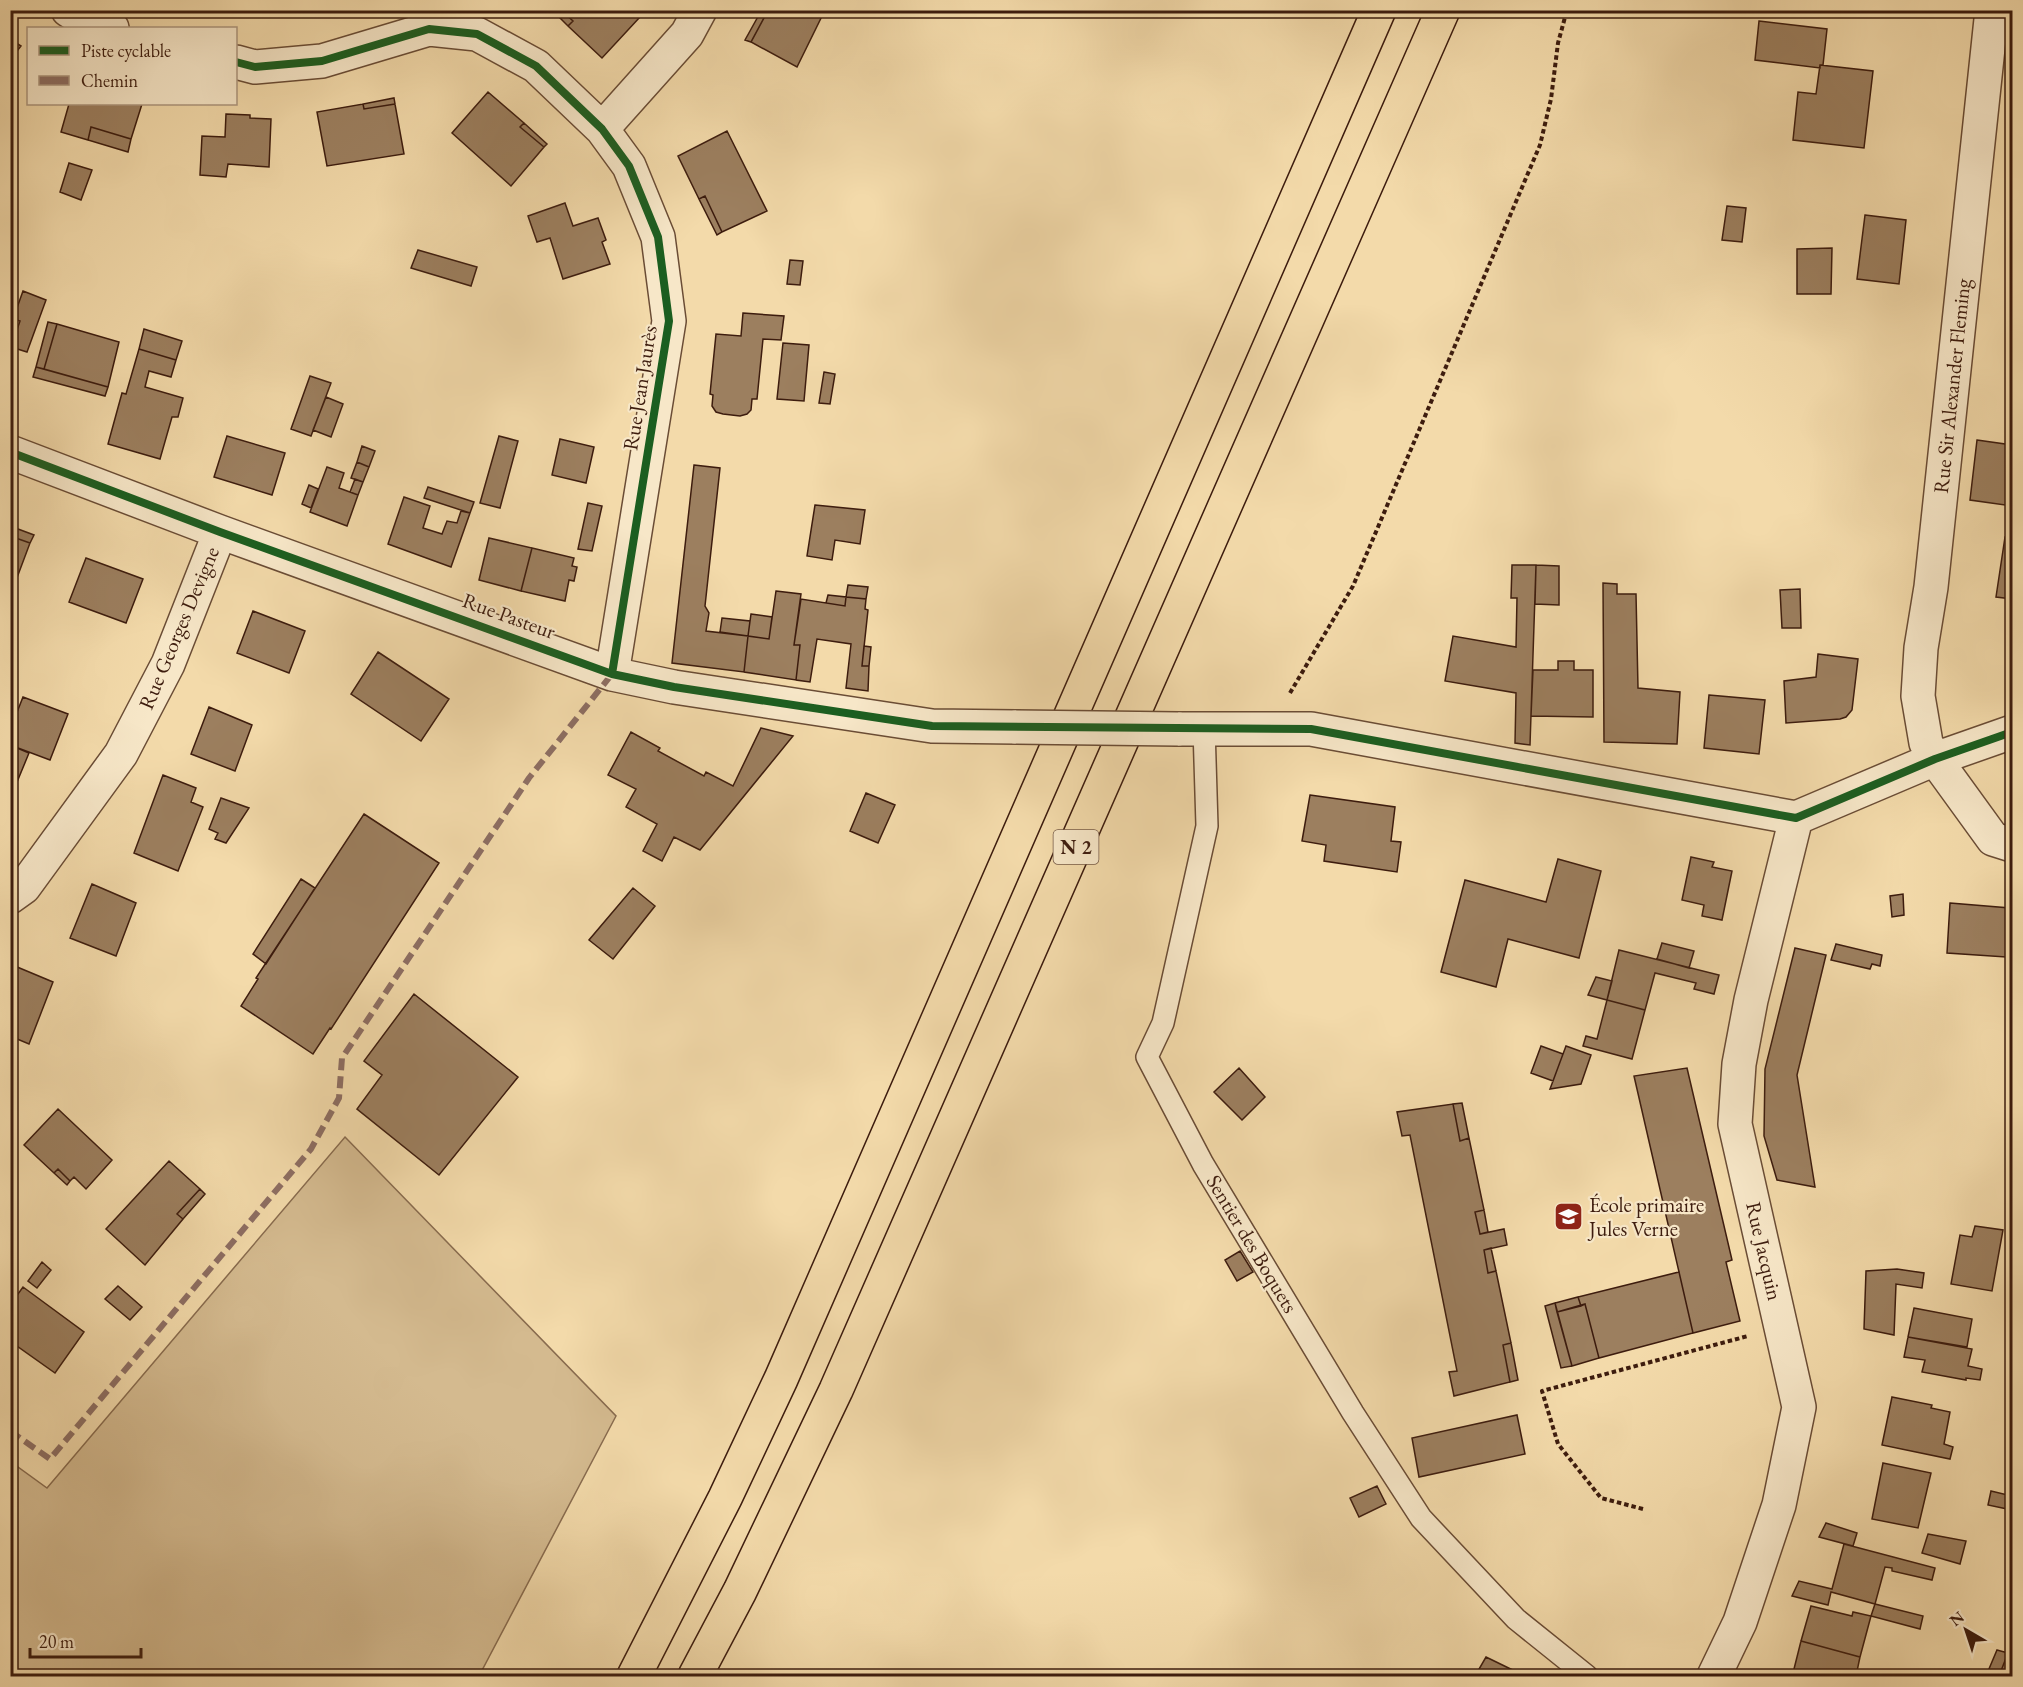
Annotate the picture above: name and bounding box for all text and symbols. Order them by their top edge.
legend [27,27,237,105]
text: Piste cyclable [81,39,171,62]
text: Chemin [81,69,138,92]
street label: Rue Sir Alexander Fleming [1927,276,1976,495]
street label: Rue Jean Jaurès [616,323,663,452]
street label: Rue Georges Devigne [132,542,225,713]
street label: Rue Pasteur [459,586,559,645]
road number: N 2 [1054,830,1098,864]
street label: Sentier des Boquets [1201,1170,1304,1318]
place label: École primaire Jules Verne [1587,1191,1704,1242]
street label: Rue Jacquin [1740,1199,1789,1303]
school or university icon: École primaire Jules Verne [1552,1201,1584,1233]
north arrow [1936,1600,1996,1660]
text: N [1945,1606,1969,1631]
scale bar [30,1621,141,1659]
text: 20 m [39,1630,74,1653]

